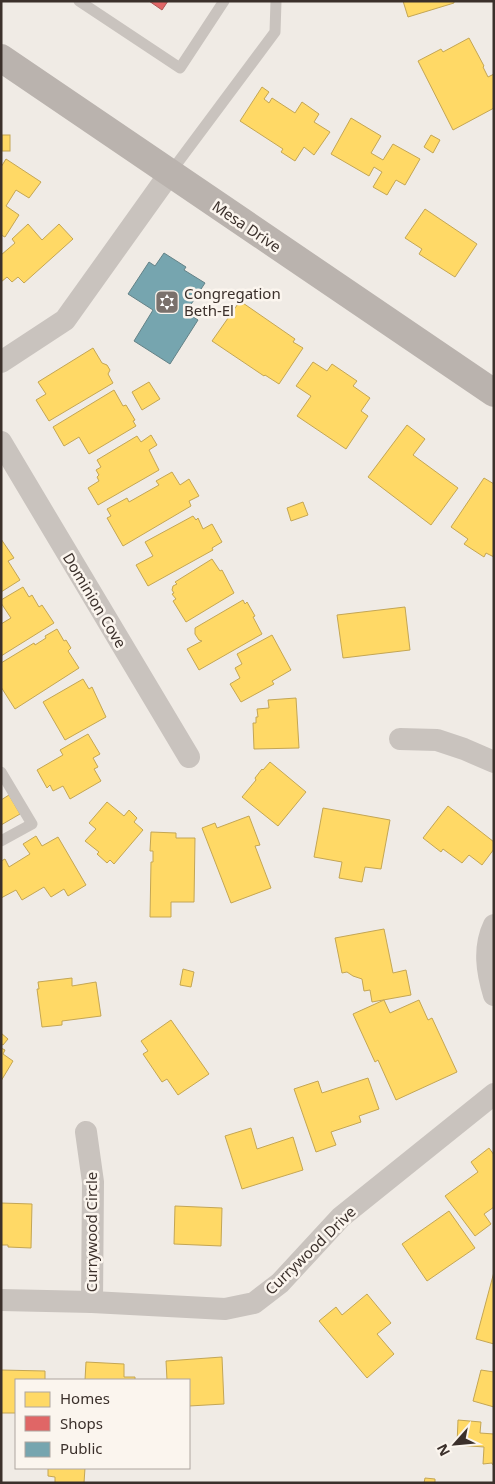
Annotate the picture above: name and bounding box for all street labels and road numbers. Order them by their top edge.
street label: Mesa Drive [209,196,285,256]
street label: Dominion Cove [59,549,131,651]
street label: Currywood Circle [81,1172,101,1292]
street label: Currywood Drive [260,1201,360,1299]

